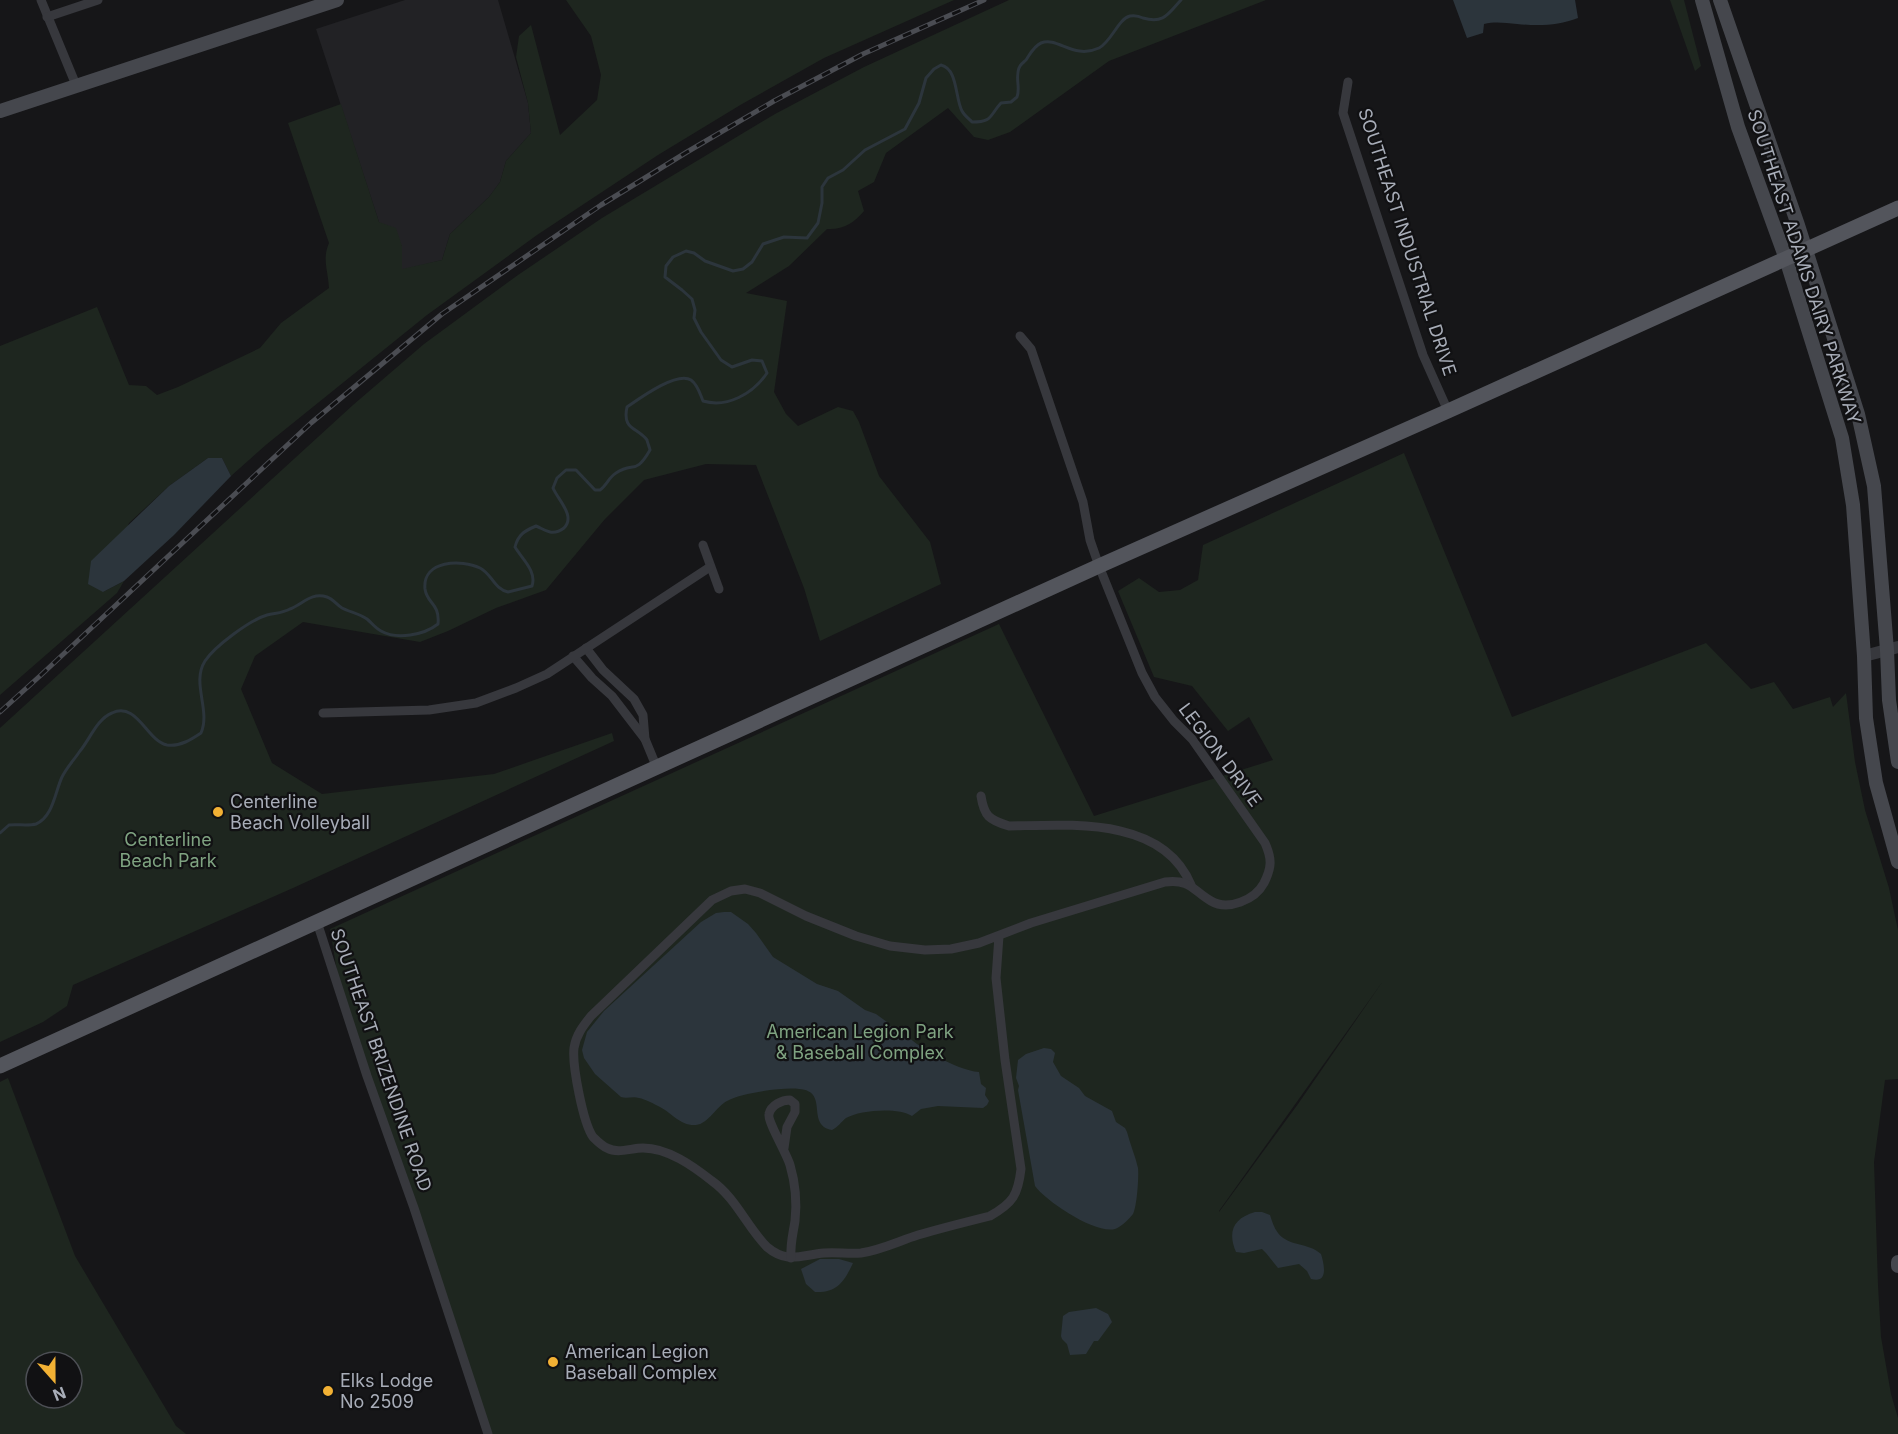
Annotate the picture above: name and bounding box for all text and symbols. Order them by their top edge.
street label: SOUTHEAST INDUSTRIAL DRIVE [1354,106,1461,378]
street label: SOUTHEAST ADAMS DAIRY PARKWAY [1744,107,1865,427]
street label: LEGION DRIVE [1175,699,1266,811]
place label: Centerline Beach Volleyball [230,791,370,833]
marker: Centerline Beach Volleyball [211,805,225,819]
park label: Centerline Beach Park [119,829,217,871]
street label: SOUTHEAST BRIZENDINE ROAD [327,926,436,1194]
park label: American Legion Park & Baseball Complex [766,1021,954,1063]
place label: American Legion Baseball Complex [565,1341,717,1383]
north arrow [24,1350,84,1410]
marker: American Legion Baseball Complex [546,1355,560,1369]
place label: Elks Lodge No 2509 [340,1370,433,1412]
text: N [50,1382,69,1406]
marker: Elks Lodge No 2509 [321,1384,335,1398]

